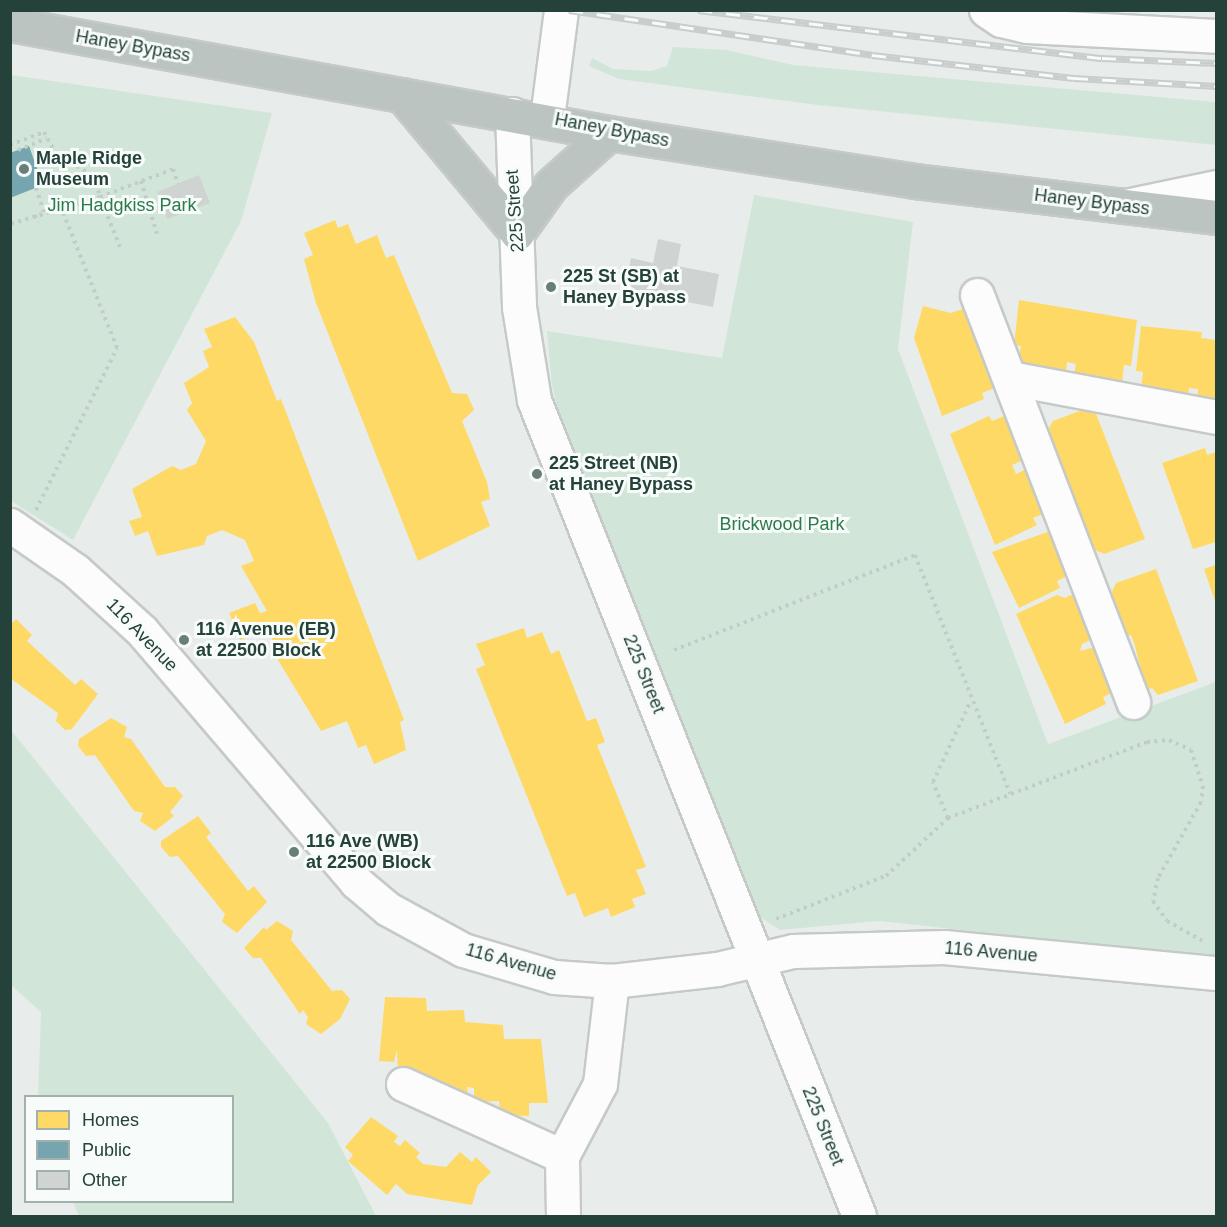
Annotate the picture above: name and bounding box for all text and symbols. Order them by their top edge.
street label: Haney Bypass [74,25,192,67]
street label: Haney Bypass [553,108,671,152]
place label: Maple Ridge Museum [36,148,142,190]
marker: Maple Ridge Museum [17,162,31,176]
street label: 225 Street [501,169,529,253]
street label: Haney Bypass [1033,184,1151,220]
park label: Jim Hadgkiss Park [47,194,197,216]
place label: 225 St (SB) at Haney Bypass [563,266,686,308]
marker: 225 St (SB) at Haney Bypass [544,280,558,294]
place label: 225 Street (NB) at Haney Bypass [549,453,693,496]
marker: 225 Street (NB) at Haney Bypass [530,467,544,481]
park label: Brickwood Park [719,513,845,535]
street label: 116 Avenue [101,594,183,676]
place label: 116 Avenue (EB) at 22500 Block [196,619,336,662]
street label: 225 Street [618,631,670,717]
marker: 116 Avenue (EB) at 22500 Block [177,633,191,647]
place label: 116 Ave (WB) at 22500 Block [306,831,431,874]
marker: 116 Ave (WB) at 22500 Block [287,845,301,859]
street label: 116 Avenue [943,937,1039,967]
street label: 116 Avenue [463,939,559,985]
street label: 225 Street [797,1083,849,1169]
legend [24,1095,234,1203]
text: Homes [82,1110,139,1130]
text: Public [82,1140,131,1160]
text: Other [82,1170,127,1190]

